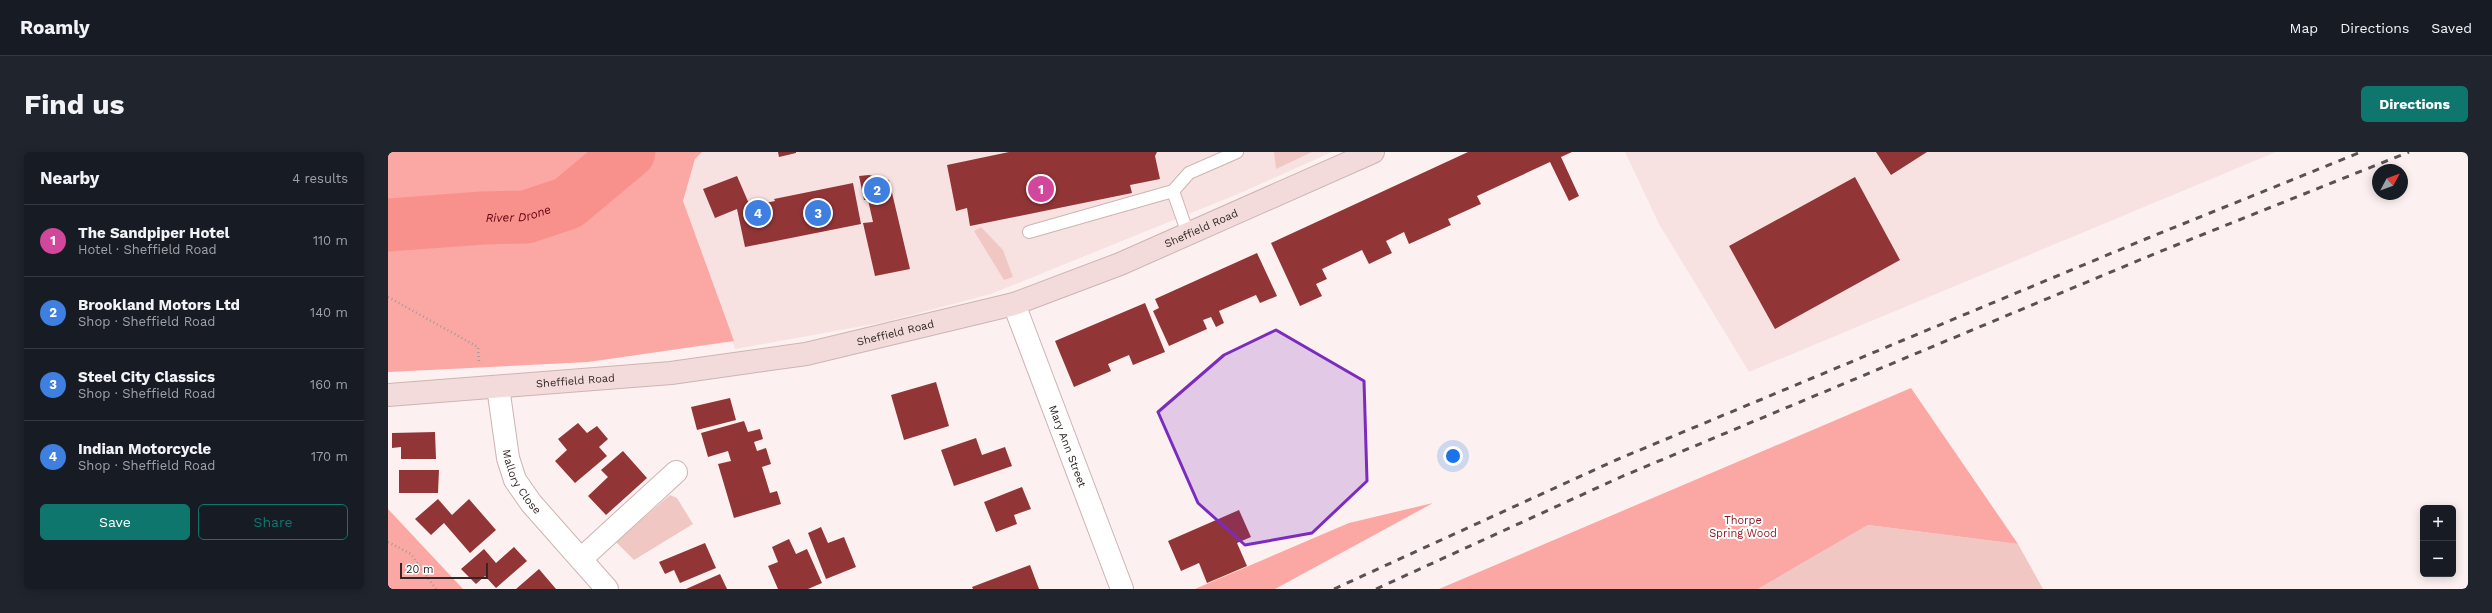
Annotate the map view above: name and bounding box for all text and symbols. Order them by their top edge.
text: Roamly [20,16,90,39]
text: Map [2290,20,2318,36]
text: Directions [2340,20,2409,36]
text: Saved [2431,20,2472,36]
button: Directions [2361,86,2468,122]
text: Find us [24,88,124,121]
north arrow [2372,164,2408,200]
text: Nearby [40,168,99,188]
text: 4 results [292,171,348,186]
pin: 1 [1028,174,1054,204]
pin: 2 [864,175,890,205]
pin: 4 [745,198,771,228]
pin: 3 [805,198,831,228]
water label: River Drone [485,202,553,225]
street label: Sheffield Road [1162,206,1240,250]
text: The Sandpiper Hotel [78,224,230,242]
text: 1 [50,233,56,248]
text: 110 m [313,233,348,248]
text: Hotel · Sheffield Road [78,242,217,257]
text: Brookland Motors Ltd [78,296,240,314]
text: 2 [49,305,57,320]
text: 140 m [310,305,348,320]
text: Shop · Sheffield Road [78,314,215,329]
street label: Sheffield Road [855,317,935,348]
text: Steel City Classics [78,368,215,386]
street label: Sheffield Road [536,371,615,390]
text: 3 [49,377,57,392]
text: 160 m [310,377,348,392]
text: Shop · Sheffield Road [78,386,215,401]
street label: Mary Ann Street [1046,403,1089,489]
text: Indian Motorcycle [78,440,211,458]
your location [1443,446,1463,466]
street label: Mallory Close [500,448,544,517]
text: 4 [49,449,57,464]
text: 170 m [311,449,348,464]
text: Shop · Sheffield Road [78,458,215,473]
button: Save [40,504,190,540]
button: Share [198,504,348,540]
map controls [2420,505,2456,577]
button: + [2420,505,2456,541]
park label: Thorpe Spring Wood [1709,514,1777,540]
button: − [2420,541,2456,577]
scale bar [400,561,488,580]
text: 20 m [406,563,434,576]

